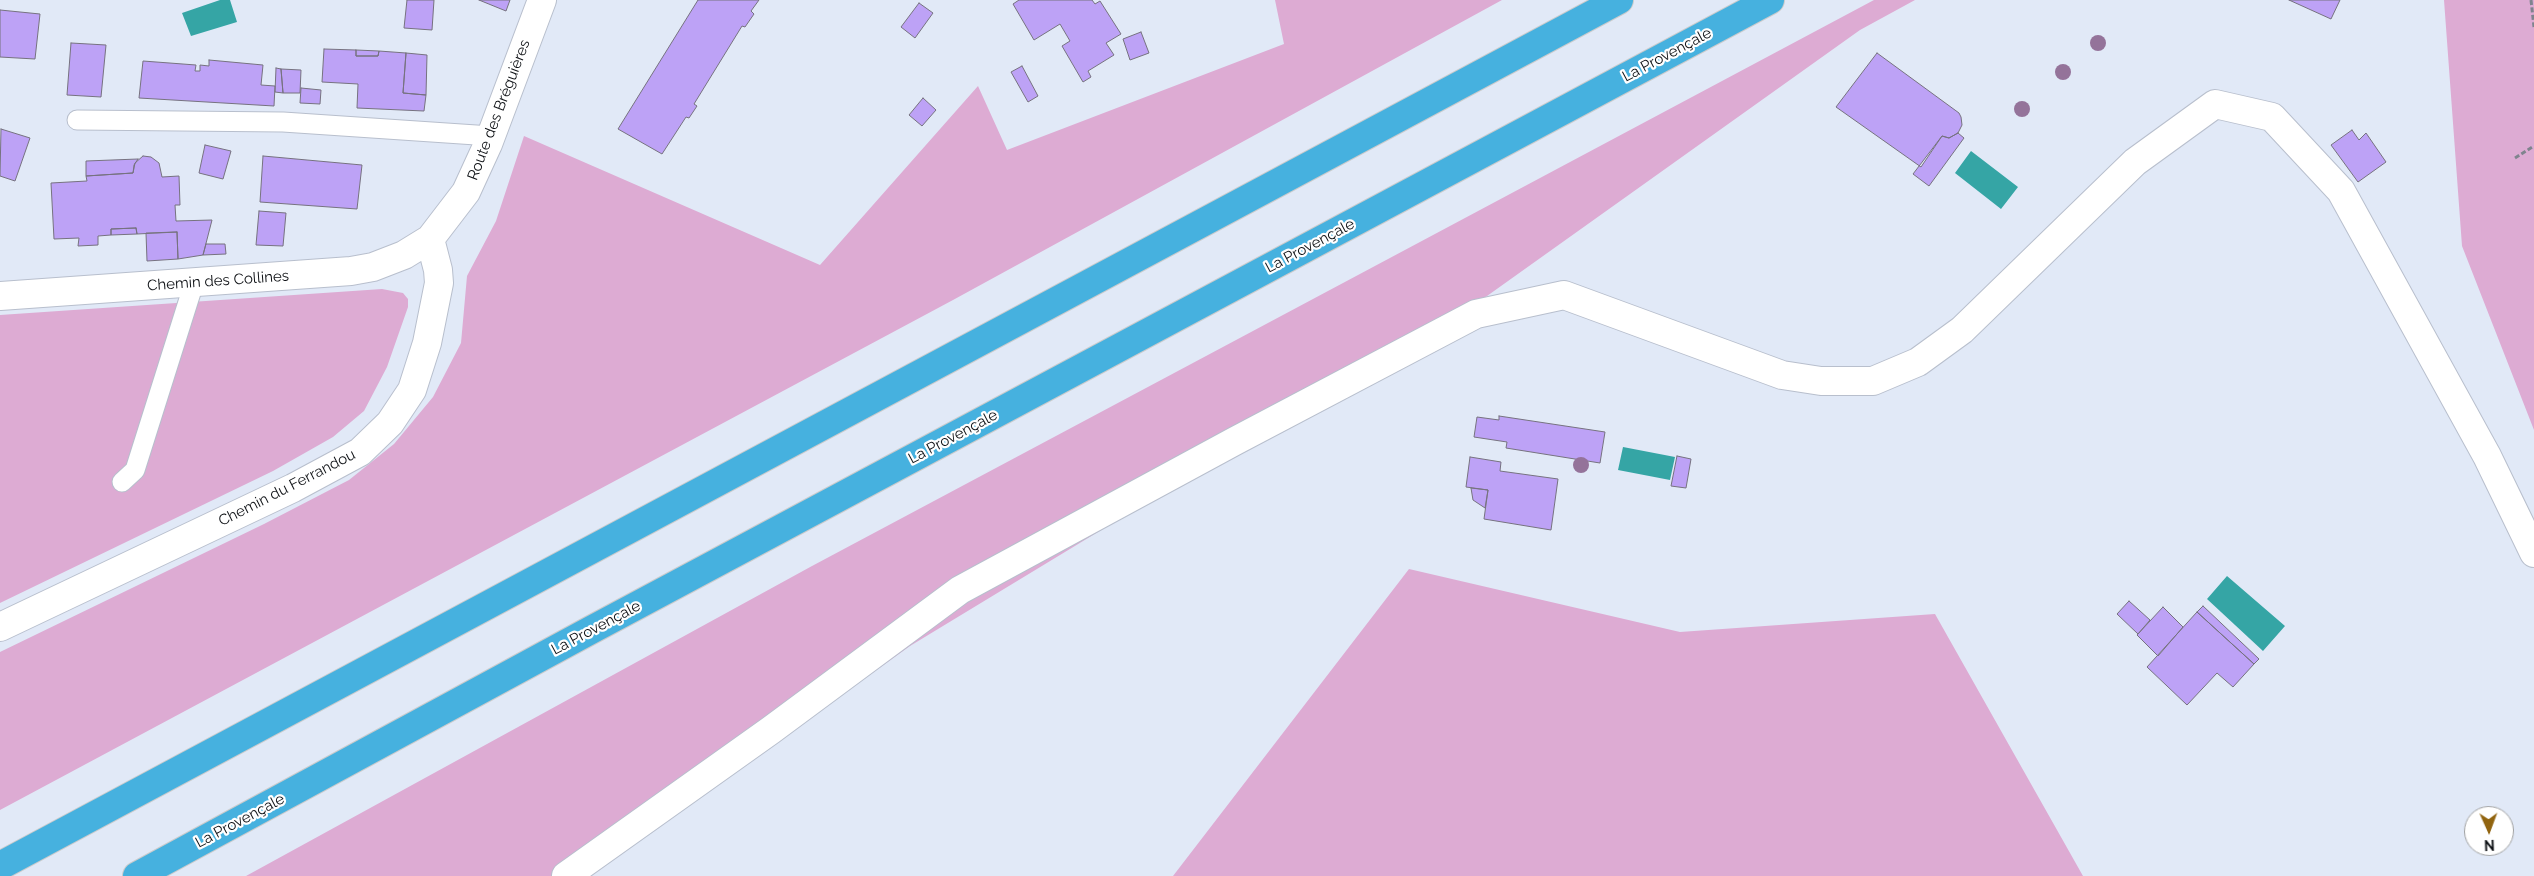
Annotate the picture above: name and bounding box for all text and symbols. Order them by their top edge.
street label: La Provençale [1619,24,1715,86]
street label: Route des Bréguières [464,37,534,183]
street label: La Provençale [1262,215,1358,277]
street label: Chemin des Collines [146,267,290,295]
street label: La Provençale [905,406,1001,468]
street label: Chemin du Ferrandou [216,446,358,530]
street label: La Provençale [548,597,644,659]
street label: La Provençale [192,790,288,852]
north arrow [2464,806,2514,856]
text: N [2484,837,2495,853]

